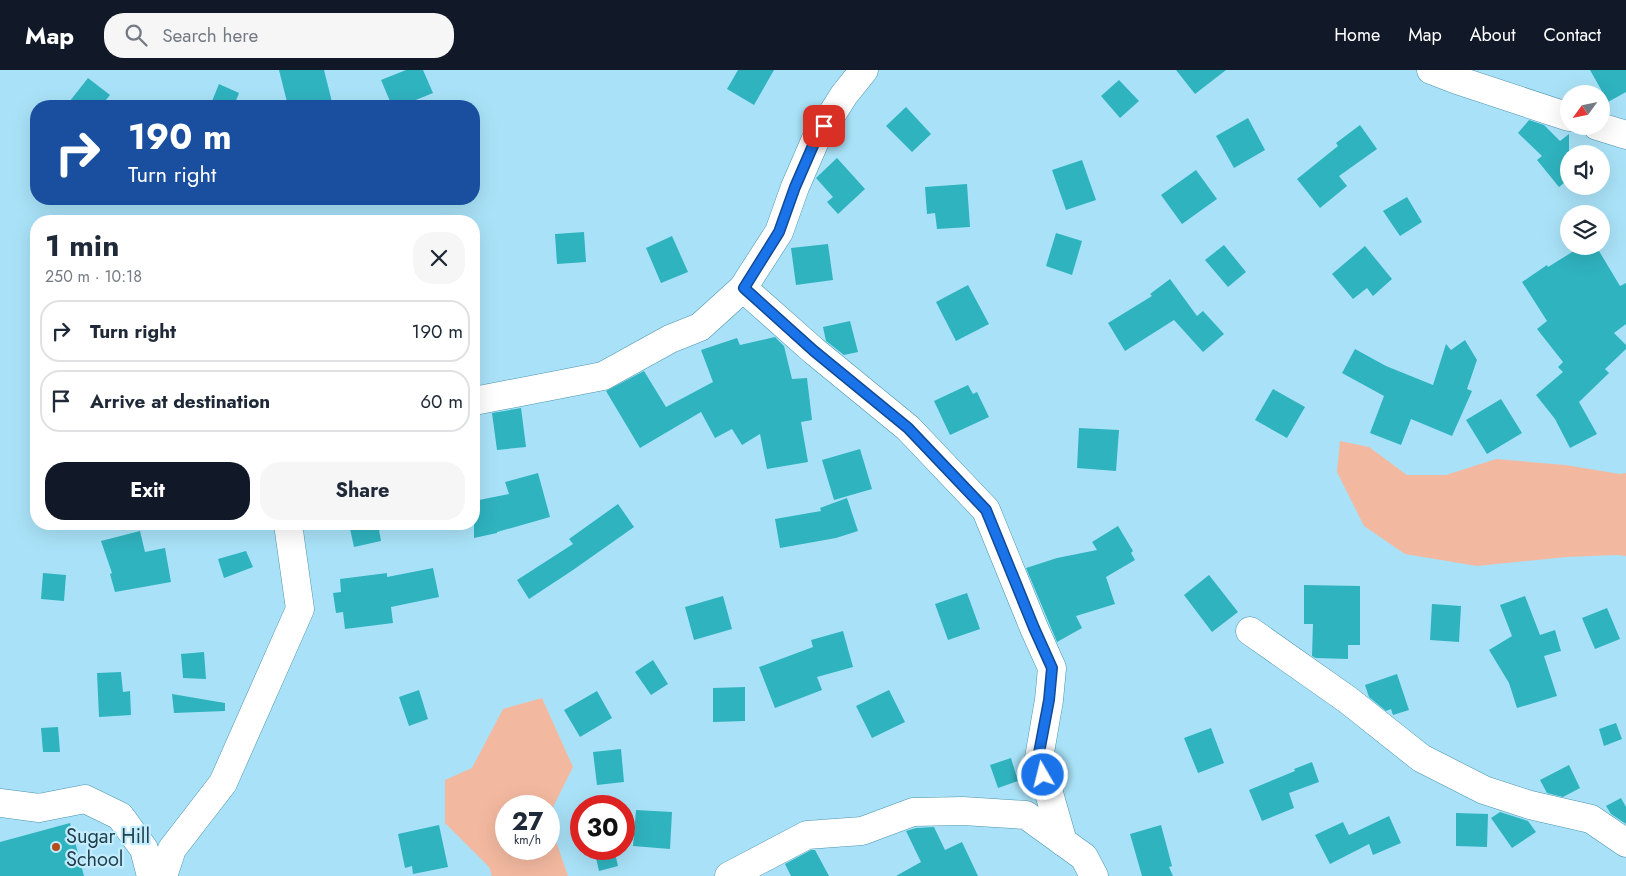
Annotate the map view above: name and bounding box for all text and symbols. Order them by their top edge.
search box [104,13,454,58]
text: Map [25,18,74,53]
icon: search [122,21,150,49]
text: Search here [162,22,258,49]
text: Home [1334,22,1380,48]
text: Map [1408,22,1442,48]
text: About [1470,22,1515,48]
text: Contact [1543,22,1601,48]
north arrow [1560,85,1610,135]
map controls [1560,85,1610,255]
pin [803,105,845,147]
text: 190 m [128,112,232,162]
icon: arrive [810,112,838,140]
icon: right [45,120,110,185]
button: sound [1560,145,1610,195]
text: Turn right [128,158,216,190]
button: layers [1560,205,1610,255]
text: 1 min [45,224,119,267]
button: close [413,232,465,284]
text: 250 m · 10:18 [45,265,142,288]
icon: right [47,317,75,345]
text: Turn right [90,318,176,345]
text: 190 m [412,318,463,345]
icon: arrive [47,387,75,415]
text: Arrive at destination [90,388,270,415]
text: 60 m [420,388,463,415]
button: Exit [45,462,250,520]
button: Share [260,462,465,520]
position arrow [1016,748,1068,800]
speed limit sign: 30 [570,795,635,860]
text: 27 [512,803,543,839]
place label: Sugar Hill School [66,822,150,874]
text: km/h [514,831,541,849]
marker: Sugar Hill School [50,841,62,853]

